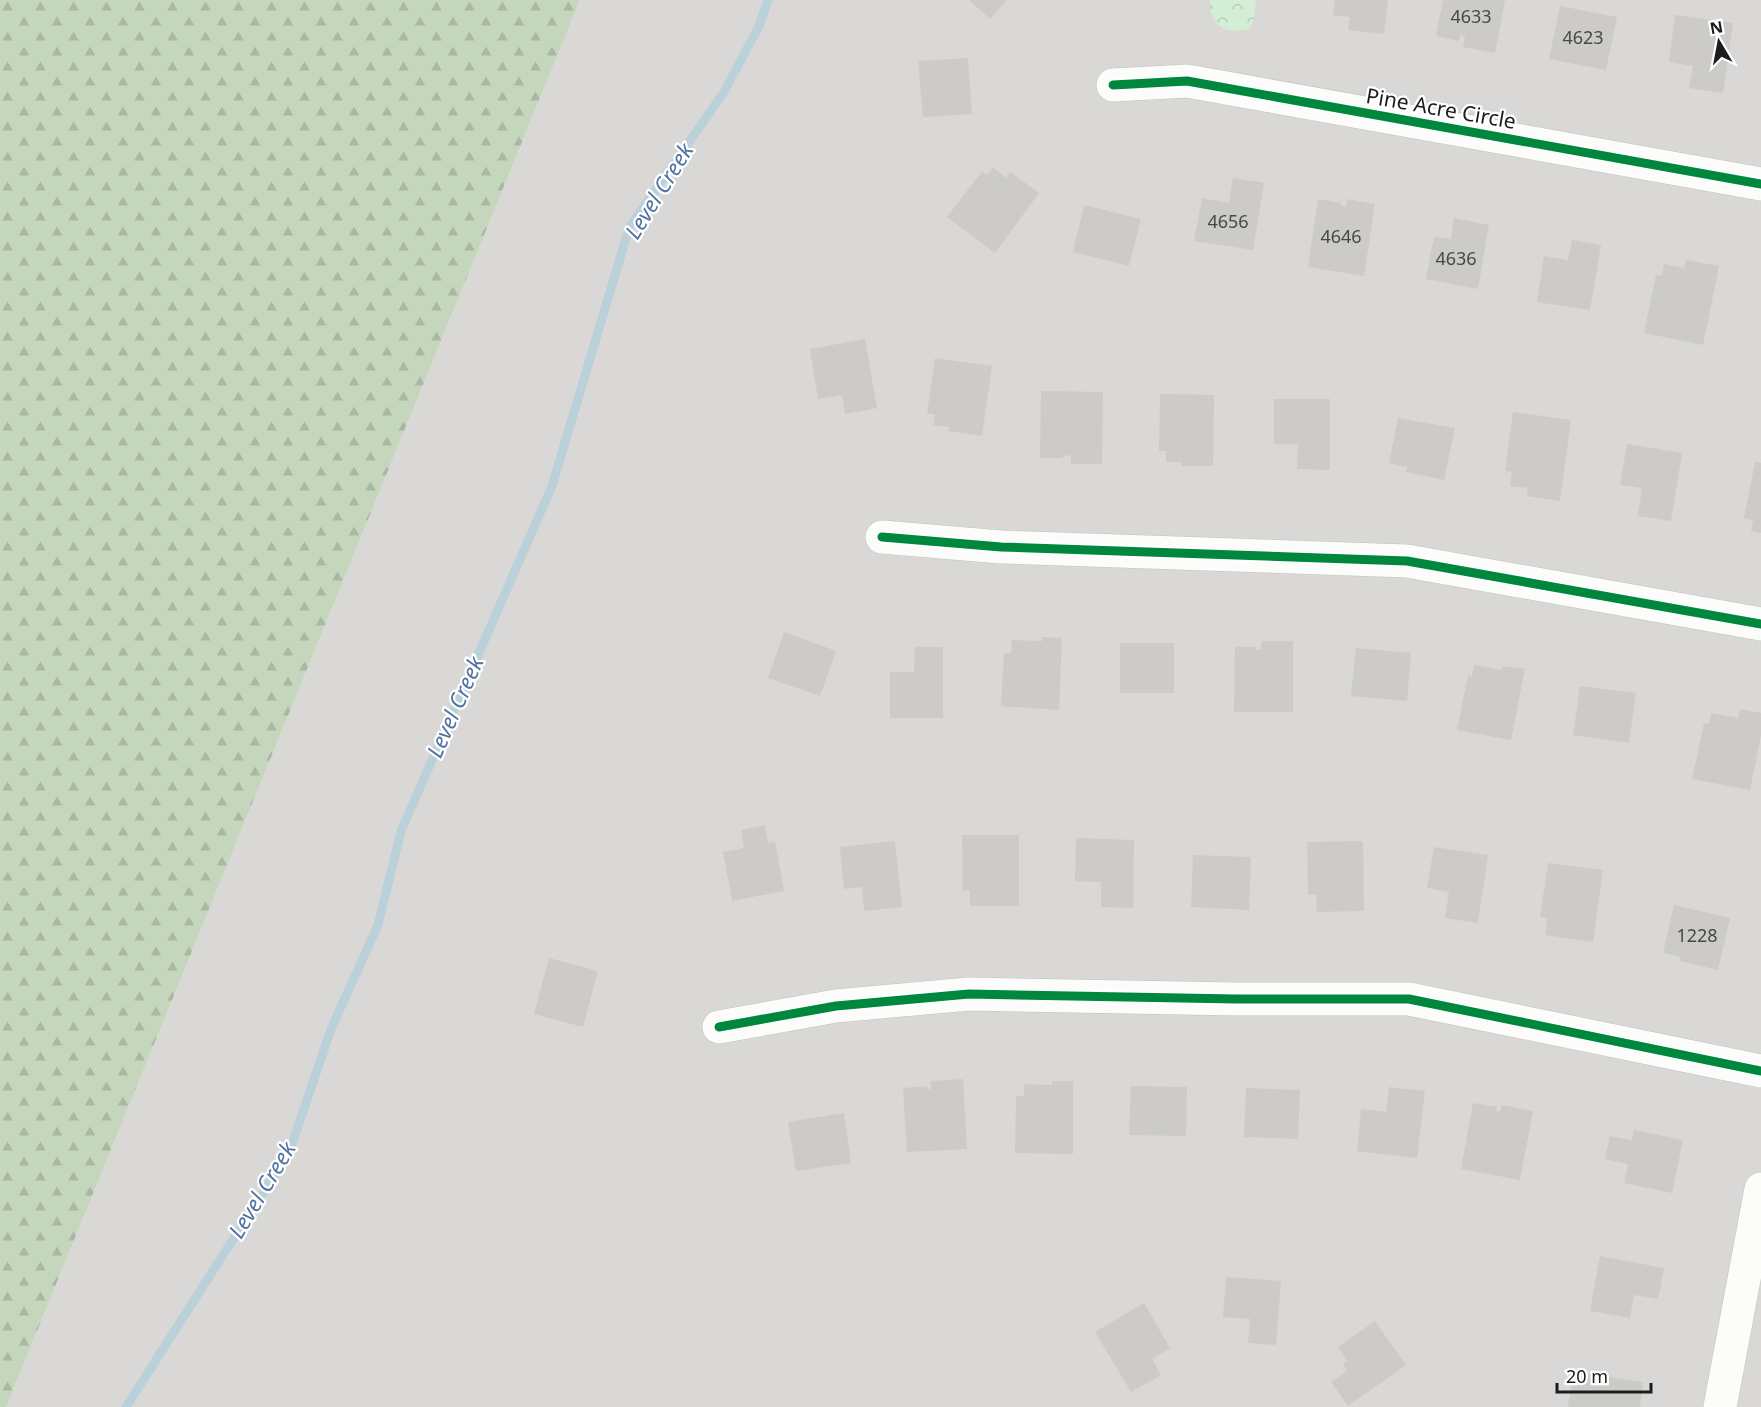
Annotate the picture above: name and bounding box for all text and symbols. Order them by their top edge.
house number: 4633 [1450,4,1492,28]
north arrow [1689,12,1749,72]
text: N [1708,15,1725,39]
house number: 4623 [1562,25,1604,49]
street label: Pine Acre Circle [1364,81,1518,135]
water label: Level Creek [617,136,700,244]
house number: 4656 [1207,209,1249,233]
house number: 4646 [1320,224,1362,248]
house number: 4636 [1435,246,1477,270]
water label: Level Creek [418,650,490,762]
house number: 1228 [1676,923,1718,947]
water label: Level Creek [221,1135,302,1243]
scale bar [1557,1356,1652,1394]
text: 20 m [1566,1364,1608,1388]

